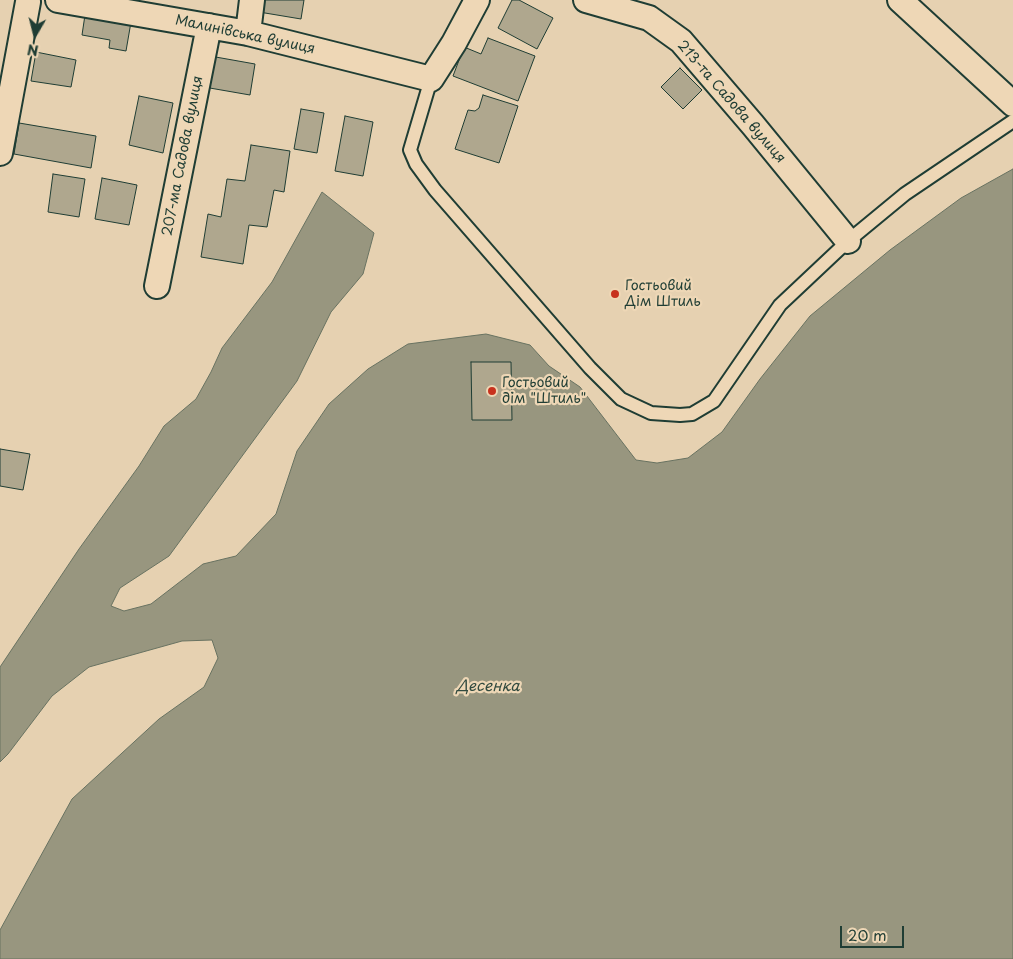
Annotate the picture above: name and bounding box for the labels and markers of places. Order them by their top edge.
place label: Гостьовий Дім Штиль [625,278,701,310]
marker: Гостьовий Дім Штиль [609,288,621,300]
place label: Гостьовий дім "Штиль" [502,375,586,408]
marker: Гостьовий дім "Штиль" [486,385,498,397]

